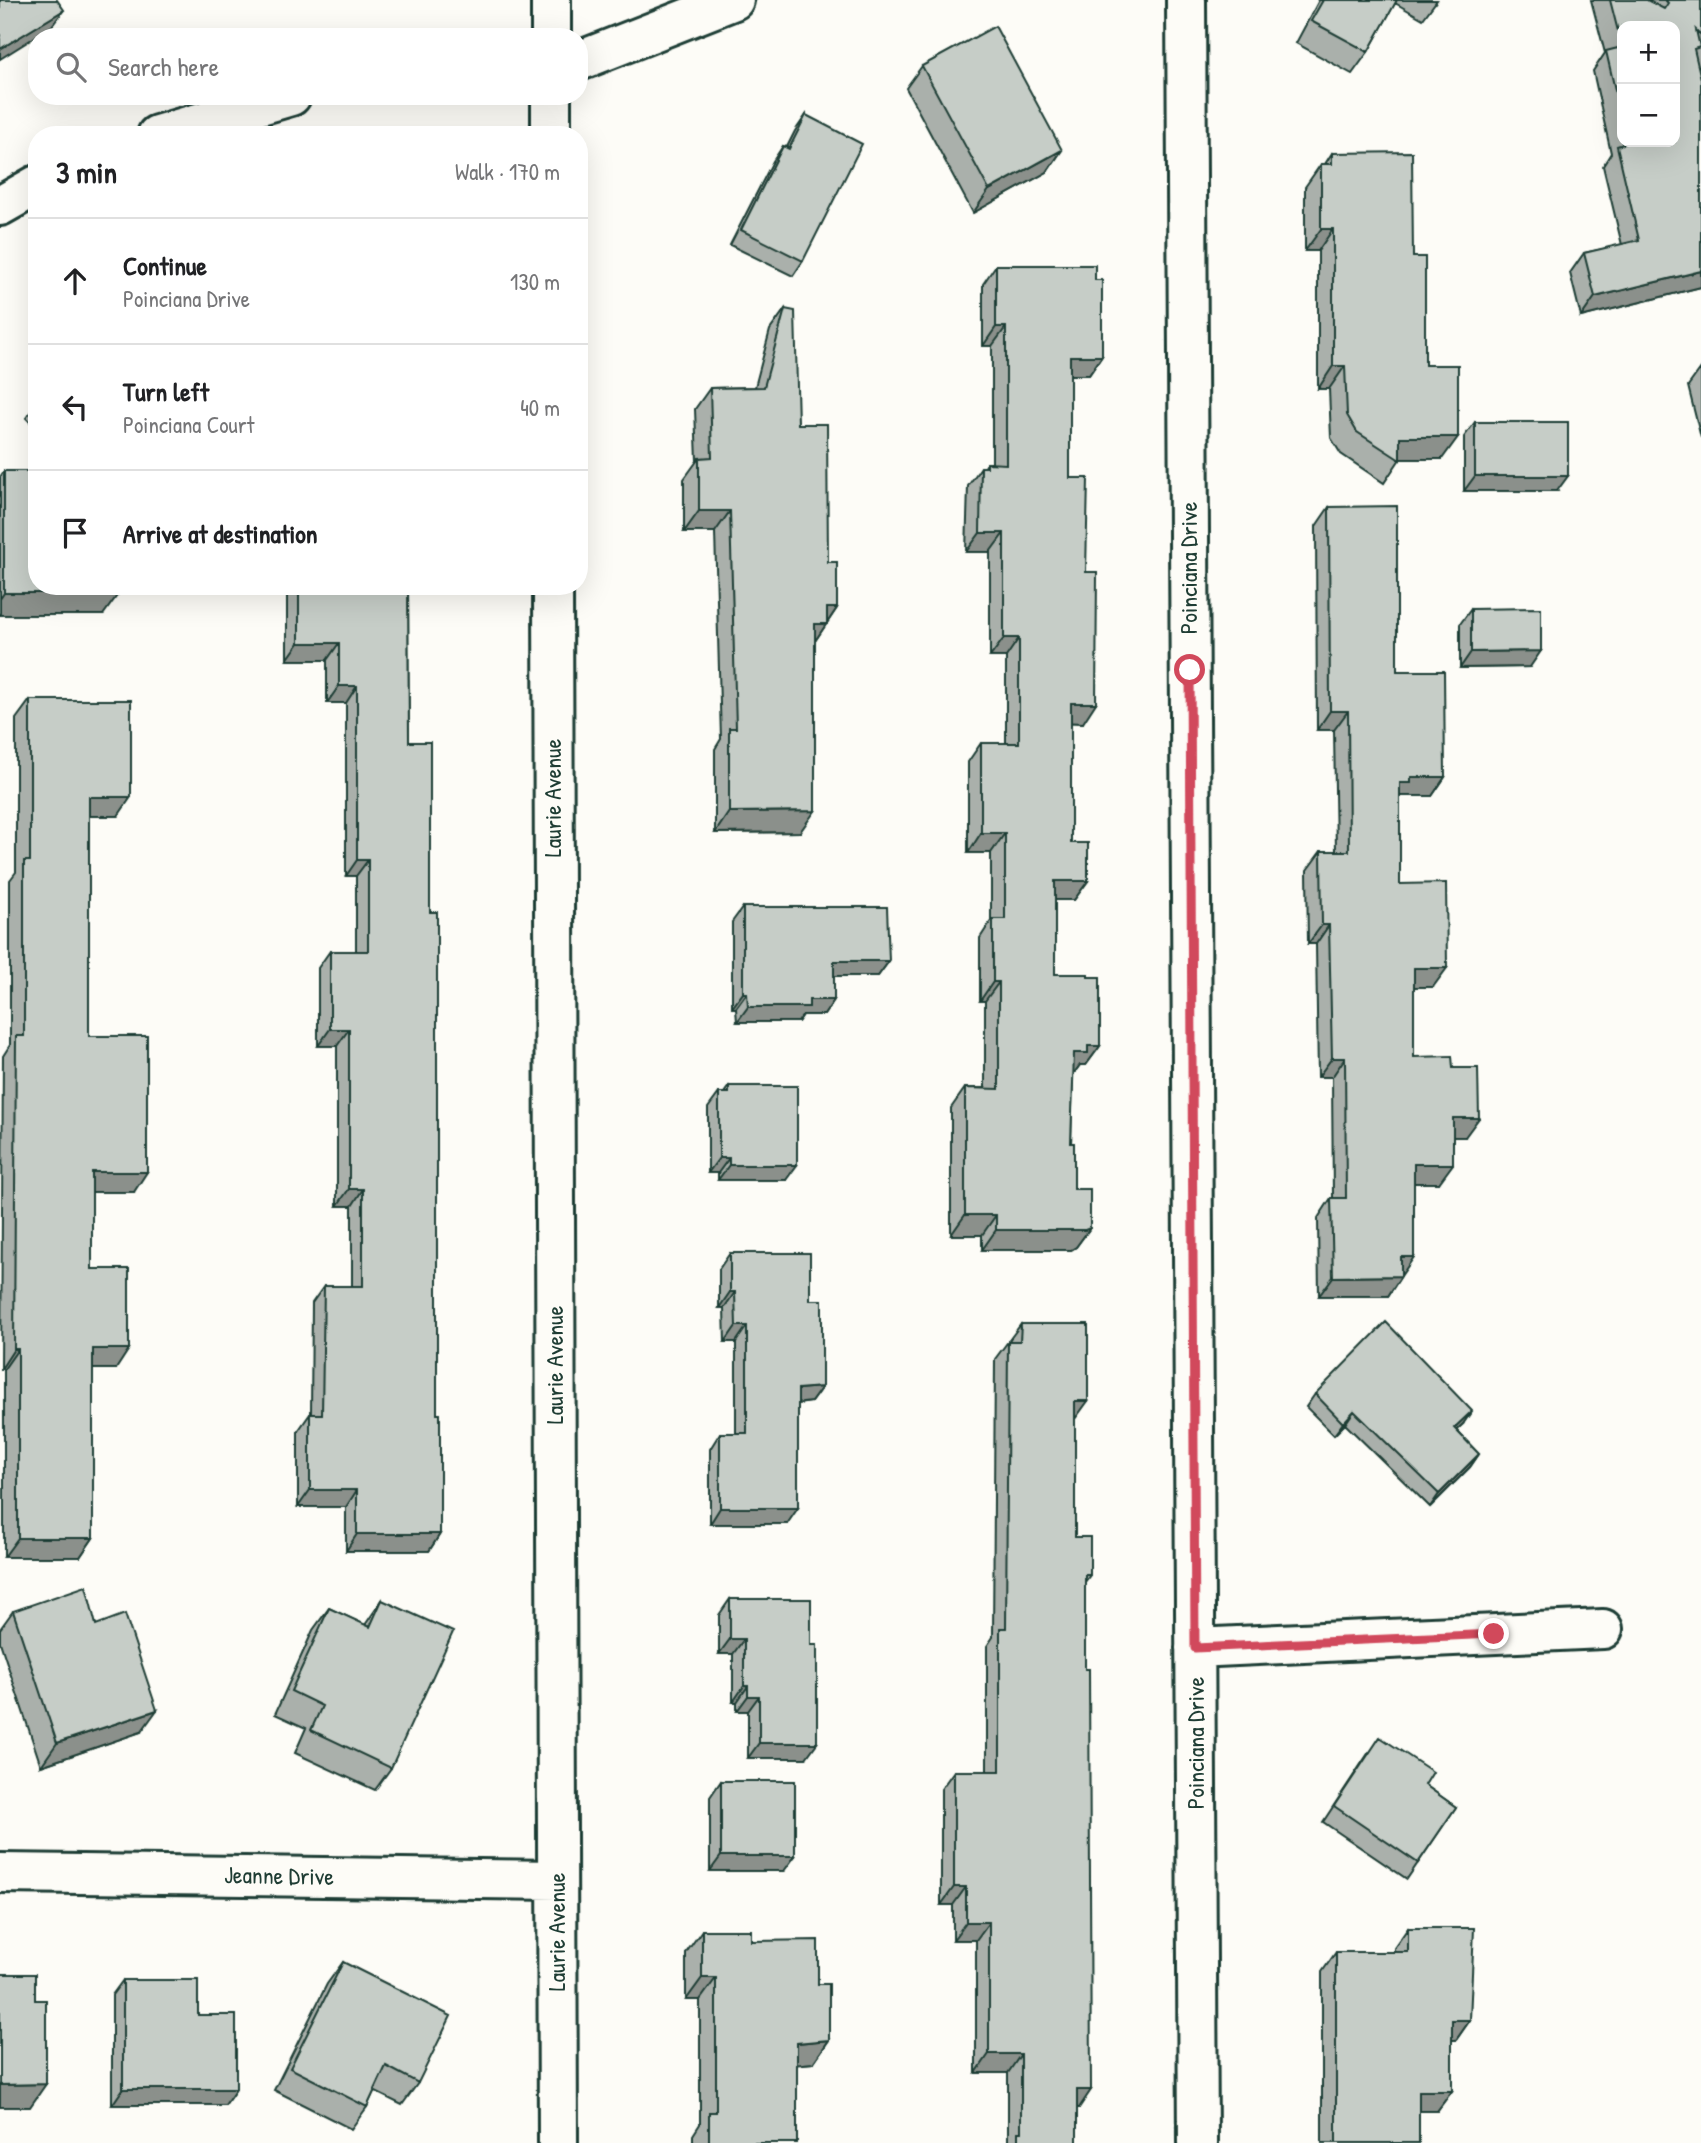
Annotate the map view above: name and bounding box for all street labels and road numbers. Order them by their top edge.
street label: Poinciana Drive [1172,501,1204,634]
street label: Laurie Avenue [536,738,568,857]
street label: Laurie Avenue [538,1305,570,1424]
street label: Poinciana Drive [1179,1676,1211,1809]
street label: Jeanne Drive [224,1858,335,1892]
street label: Laurie Avenue [540,1872,572,1991]

